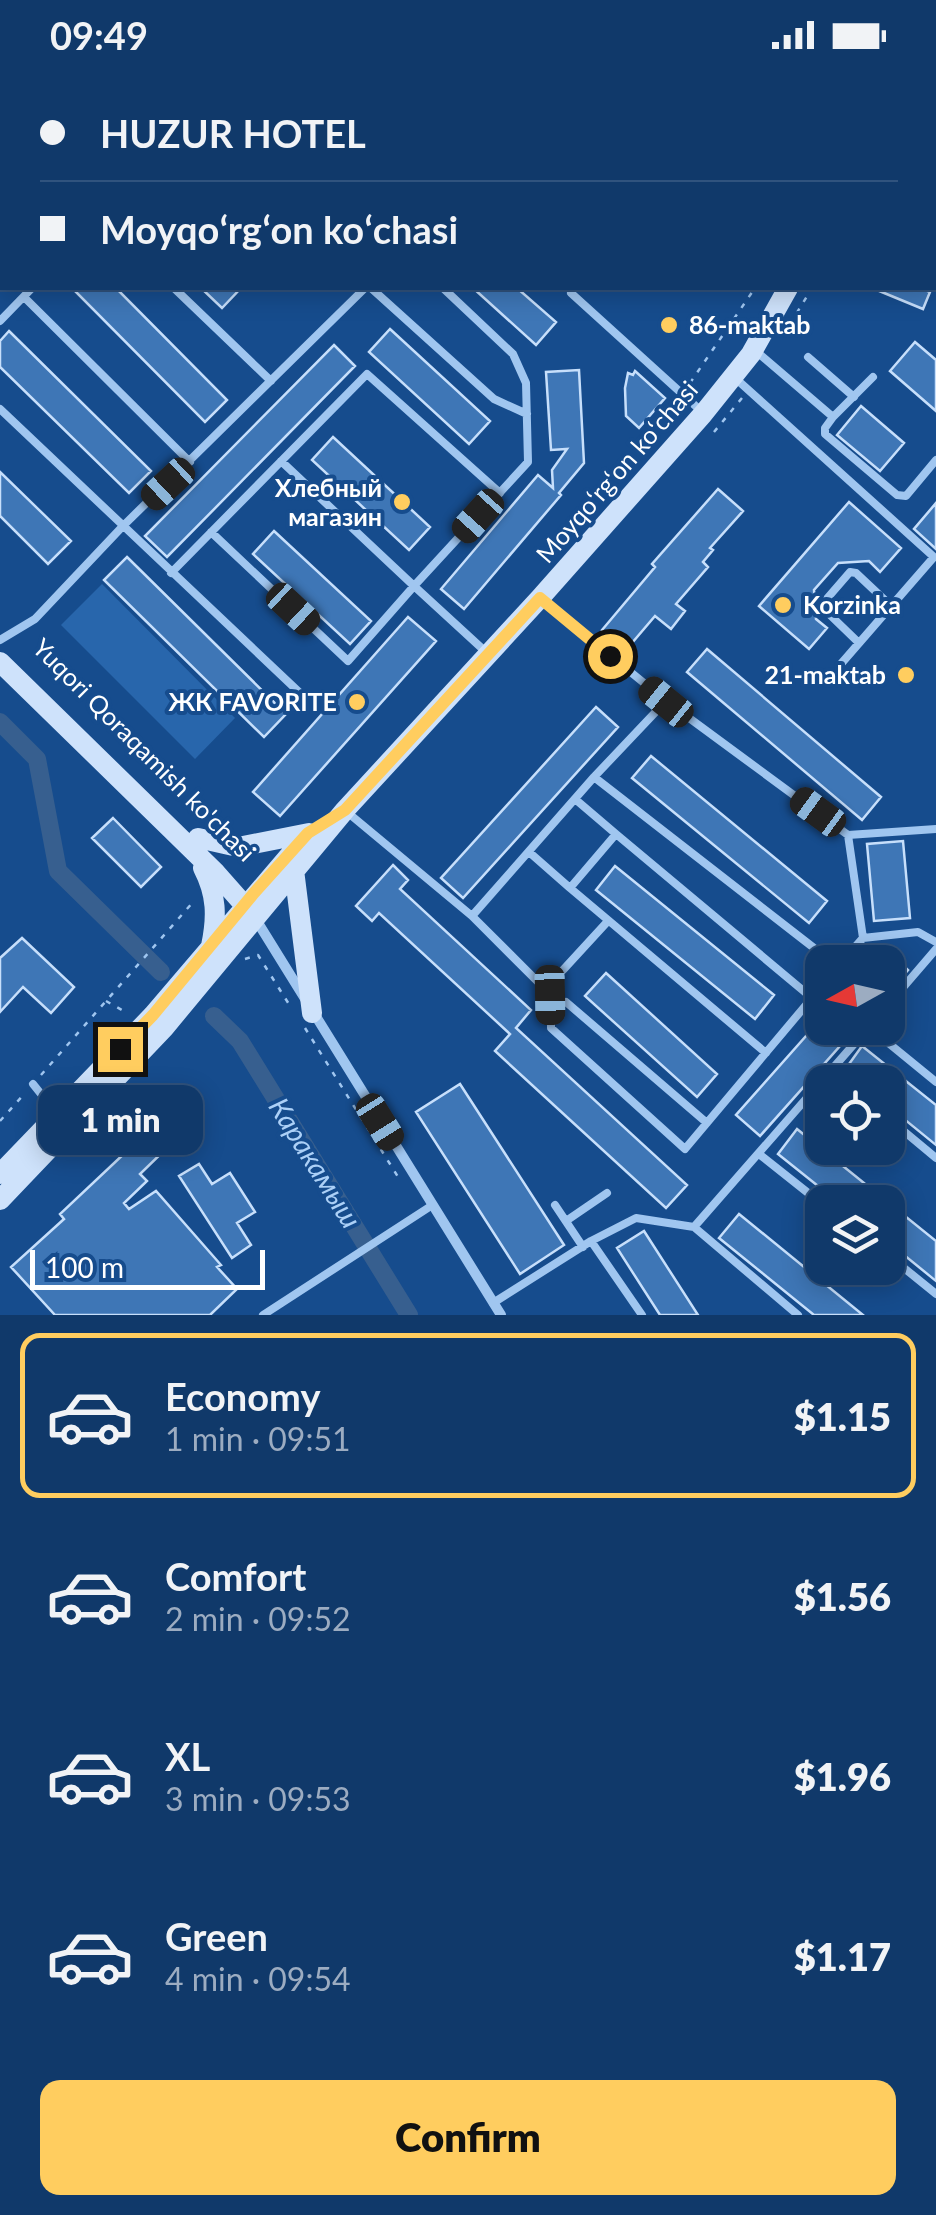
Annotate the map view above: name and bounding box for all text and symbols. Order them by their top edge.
text: 09:49 [50,12,148,58]
text: HUZUR HOTEL [100,110,366,156]
text: Moyqoʻrgʻon koʻchasi [100,206,458,252]
place label: 86-maktab [689,309,811,339]
marker: 86-maktab [658,314,680,336]
street label: Moyqoʻrgʻon koʻchasi [529,374,703,568]
car [136,453,200,515]
place label: Хлебный магазин [275,472,382,531]
car [447,484,509,548]
marker: Хлебный магазин [391,491,413,513]
car [261,578,325,640]
place label: Korzinka [803,589,901,619]
marker: Korzinka [772,594,794,616]
street label: Yuqori Qoraqamish ko'chasi [27,632,262,867]
route start [588,634,633,679]
place label: 21-maktab [765,659,886,689]
marker: 21-maktab [895,664,917,686]
car [633,671,699,733]
place label: ЖК FAVORITE [168,686,337,716]
marker: ЖК FAVORITE [346,691,368,713]
car [785,782,851,842]
north arrow [805,945,905,1045]
map controls [805,945,905,1285]
car [534,965,566,1025]
route end [98,1027,143,1072]
button: locate [805,1065,905,1165]
callout: 1 min [38,1084,202,1154]
car [351,1089,409,1155]
water label: Каракамыш [262,1091,369,1234]
text: 1 min [81,1100,160,1139]
button: layers [805,1185,905,1285]
scale bar [30,1245,265,1290]
text: 100 m [45,1250,124,1284]
icon: car [45,1371,135,1461]
text: Economy [165,1373,320,1419]
text: $1.15 [794,1393,891,1439]
text: 1 min · 09:51 [165,1419,351,1458]
icon: car [45,1551,135,1641]
text: Comfort [165,1553,306,1599]
text: $1.56 [794,1573,891,1619]
text: 2 min · 09:52 [165,1599,351,1638]
icon: car [45,1731,135,1821]
text: XL [165,1733,210,1779]
text: $1.96 [794,1753,891,1799]
text: 3 min · 09:53 [165,1779,351,1818]
icon: car [45,1911,135,2001]
text: Green [165,1913,268,1959]
text: $1.17 [794,1933,891,1979]
text: 4 min · 09:54 [165,1959,351,1998]
button: Confirm [40,2080,896,2195]

